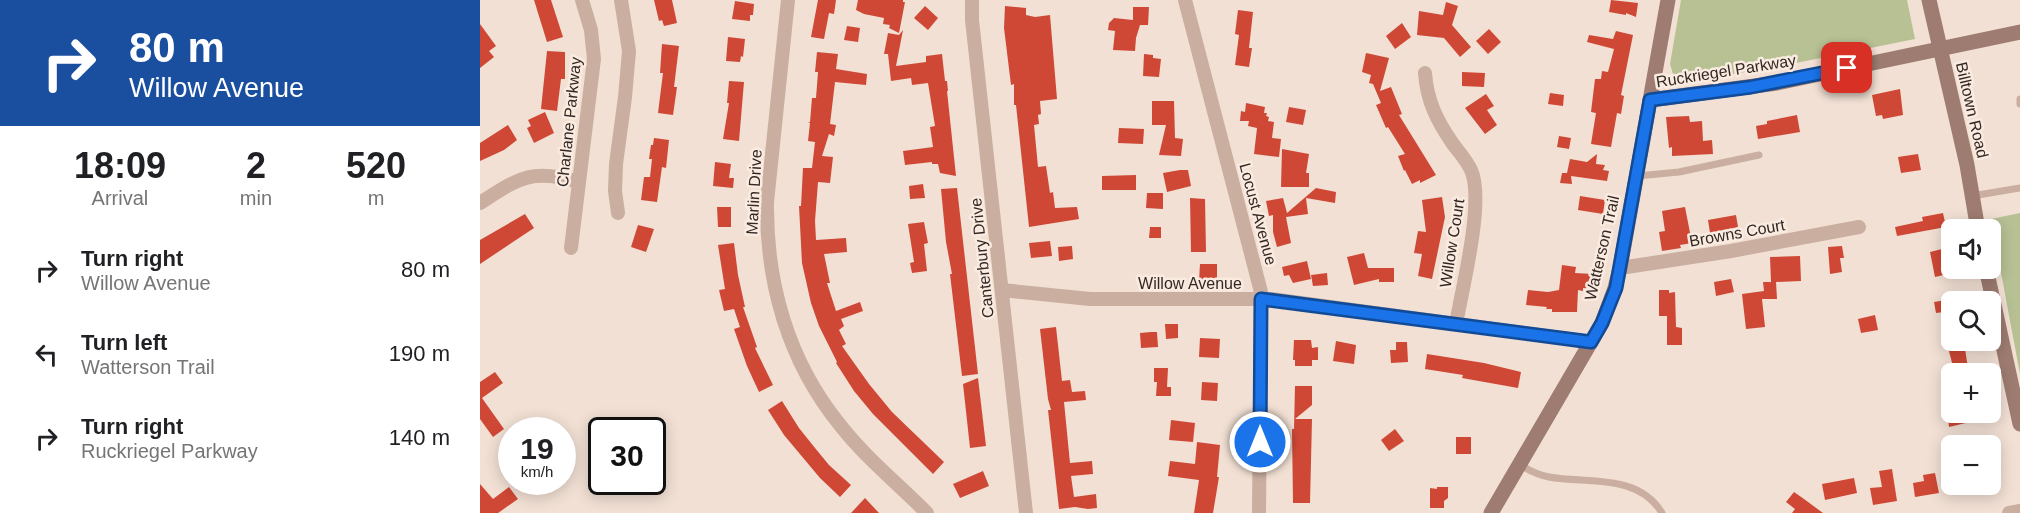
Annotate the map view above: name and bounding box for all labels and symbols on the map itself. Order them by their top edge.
pin [1821,42,1872,93]
street label: Ruckriegel Parkway [1655,52,1797,90]
street label: Charlane Parkway [554,56,584,188]
street label: Billtown Road [1953,60,1991,160]
street label: Marlin Drive [743,149,765,235]
street label: Locust Avenue [1236,161,1280,267]
street label: Watterson Trail [1582,194,1622,302]
street label: Canterbury Drive [967,197,997,319]
street label: Willow Court [1437,197,1468,289]
street label: Browns Court [1688,216,1787,250]
street label: Willow Avenue [1138,275,1242,292]
position arrow [1228,410,1292,474]
speed limit sign: 30 [588,417,666,495]

